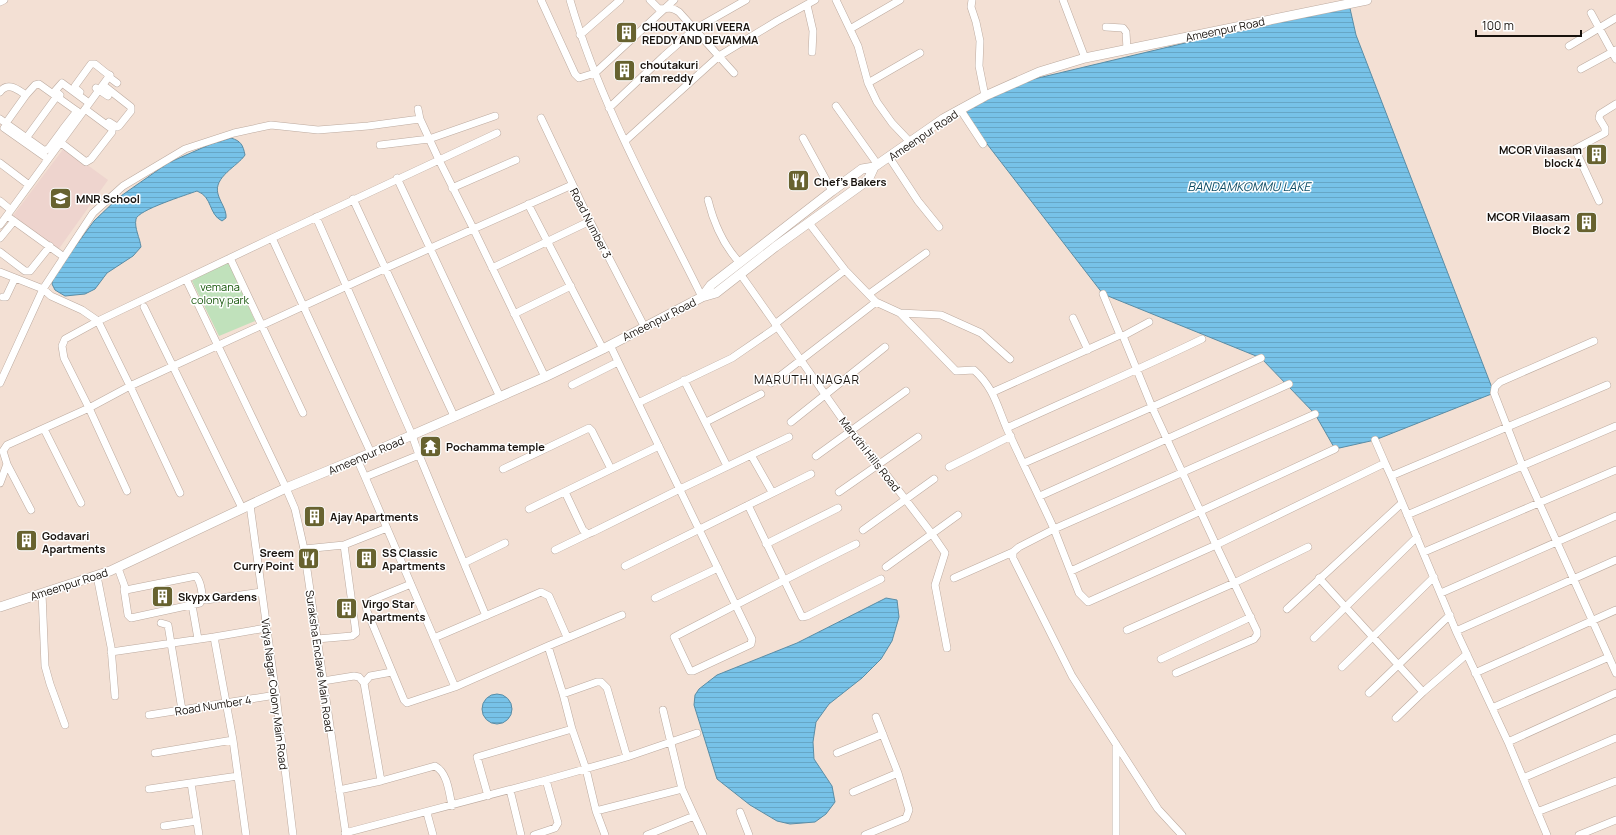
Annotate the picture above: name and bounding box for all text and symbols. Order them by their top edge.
scale bar [1476,12,1581,38]
street label: Ameenpur Road [1184,13,1266,45]
text: 100 m [1482,17,1514,34]
building icon: CHOUTAKURI VEERA REDDY AND DEVAMMA [613,19,639,45]
place label: CHOUTAKURI VEERA REDDY AND DEVAMMA [642,19,759,47]
building icon: choutakuri ram reddy [612,57,638,83]
place label: choutakuri ram reddy [640,57,698,85]
street label: Ameenpur Road [885,106,961,164]
place label: MCOR Vilaasam block 4 [1499,142,1582,170]
building icon: MCOR Vilaasam block 4 [1584,142,1610,168]
restaurant icon: Chef's Bakers [786,168,812,194]
place label: Chef's Bakers [814,174,886,189]
water label: BANDAMKOMMU LAKE [1188,178,1313,195]
school or university icon: MNR School [47,185,73,211]
street label: Road Number 3 [567,185,615,261]
place label: MNR School [76,191,140,206]
place label: MCOR Vilaasam Block 2 [1487,209,1570,237]
building icon: MCOR Vilaasam Block 2 [1573,209,1599,235]
park label: vemana colony park [191,279,249,307]
street label: Ameenpur Road [620,294,698,344]
district label: MARUTHI NAGAR [754,371,860,388]
street label: Maruthi Hills Road [836,414,904,494]
street label: Ameenpur Road [326,432,406,478]
temple icon: Pochamma temple [417,433,443,459]
place label: Pochamma temple [446,439,545,454]
building icon: Ajay Apartments [302,503,328,529]
place label: Ajay Apartments [330,509,418,524]
building icon: Godavari Apartments [14,528,40,554]
place label: Godavari Apartments [42,528,106,556]
place label: Sreem Curry Point [234,545,294,573]
restaurant icon: Sreem Curry Point [296,545,322,571]
building icon: SS Classic Apartments [353,545,379,571]
place label: SS Classic Apartments [382,545,446,573]
street label: Ameenpur Road [28,564,110,604]
building icon: Skypx Gardens [150,583,176,609]
place label: Skypx Gardens [178,589,257,604]
street label: Suraksha Enclave Main Road [303,589,337,733]
building icon: Virgo Star Apartments [333,596,359,622]
place label: Virgo Star Apartments [362,596,426,624]
street label: Vidya Nagar Colony Main Road [258,617,292,771]
street label: Road Number 4 [174,692,252,718]

